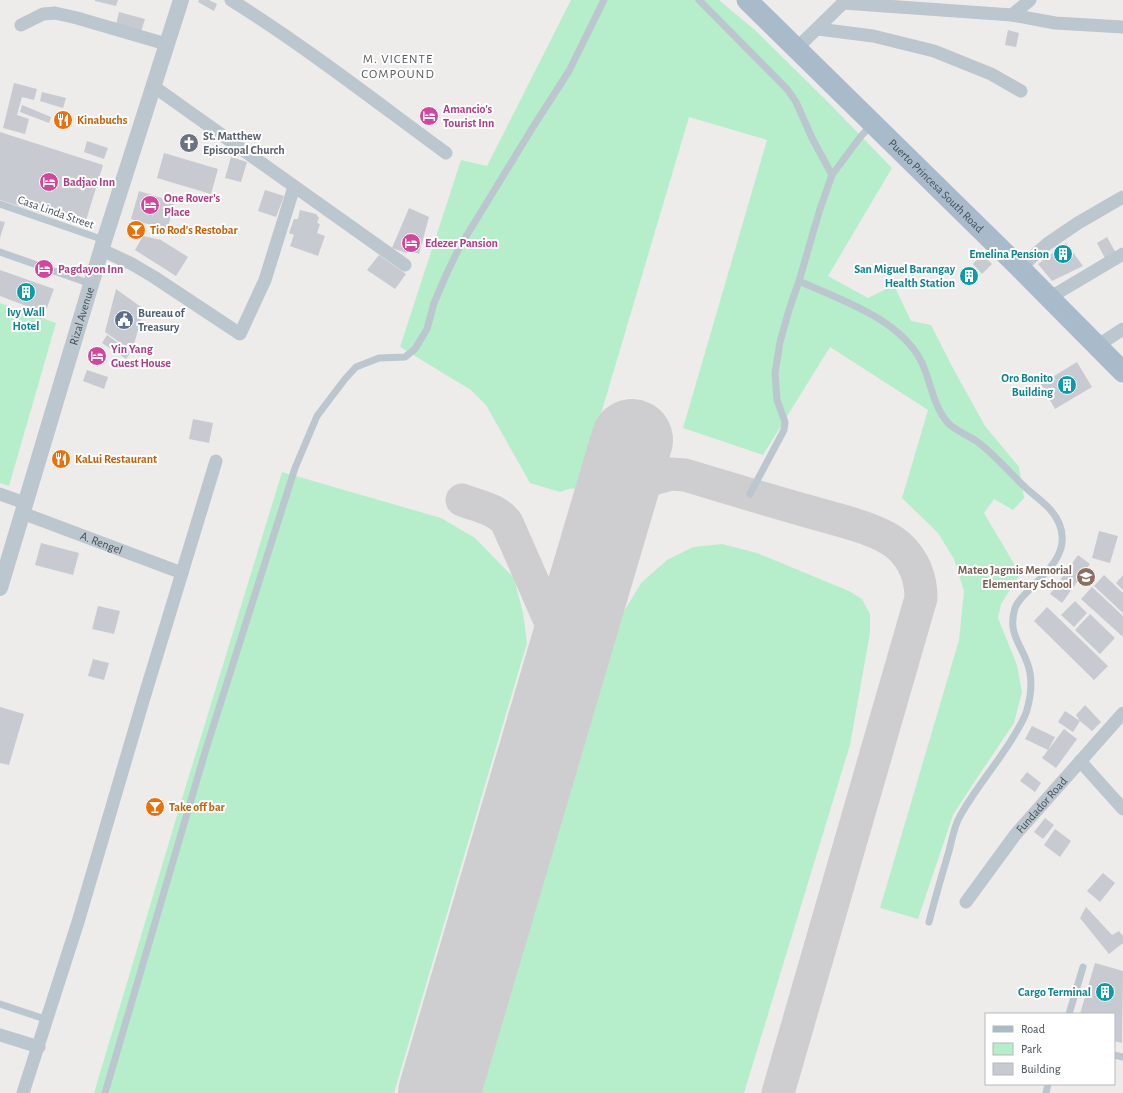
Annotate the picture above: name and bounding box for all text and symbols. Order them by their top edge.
district label: M. VICENTE COMPOUND [361,53,435,81]
place label: Amancio's Tourist Inn [443,103,494,129]
hotel icon: Amancio's Tourist Inn [418,105,440,127]
restaurant icon: Kinabuchs [52,109,74,131]
place label: Kinabuchs [77,114,128,126]
place label: St. Matthew Episcopal Church [203,130,285,156]
church icon: St. Matthew Episcopal Church [178,132,200,154]
street label: Puerto Princesa South Road [886,137,986,235]
hotel icon: Badjao Inn [38,171,60,193]
place label: Badjao Inn [63,176,115,189]
place label: One Rover's Place [164,192,221,218]
street label: Casa Linda Street [16,193,96,231]
hotel icon: One Rover's Place [139,194,161,216]
bar icon: Tio Rod's Restobar [125,219,147,241]
place label: Tio Rod's Restobar [150,224,238,236]
hotel icon: Edezer Pansion [400,232,422,254]
place label: Edezer Pansion [425,237,498,249]
building icon: Emelina Pension [1052,243,1074,265]
place label: Emelina Pension [969,248,1049,260]
hotel icon: Pagdayon Inn [33,258,55,280]
place label: Pagdayon Inn [58,263,123,276]
place label: San Miguel Barangay Health Station [854,263,956,289]
building icon: San Miguel Barangay Health Station [958,265,980,287]
building icon: Ivy Wall Hotel [15,281,37,303]
street label: Rizal Avenue [67,285,96,346]
place label: Ivy Wall Hotel [7,306,45,332]
place label: Bureau of Treasury [138,307,186,334]
public building icon: Bureau of Treasury [113,309,135,331]
place label: Yin Yang Guest House [111,343,171,369]
hotel icon: Yin Yang Guest House [86,345,108,367]
place label: Oro Bonito Building [1001,372,1054,398]
building icon: Oro Bonito Building [1056,374,1078,396]
restaurant icon: KaLui Restaurant [50,448,72,470]
place label: KaLui Restaurant [75,453,157,465]
street label: A. Rengel [79,529,124,556]
place label: Mateo Jagmis Memorial Elementary School [958,564,1072,591]
school or university icon: Mateo Jagmis Memorial Elementary School [1075,566,1097,588]
street label: Fundador Road [1014,775,1069,835]
bar icon: Take off bar [144,796,166,818]
place label: Take off bar [169,801,226,813]
building icon: Cargo Terminal [1094,981,1116,1003]
place label: Cargo Terminal [1018,986,1091,998]
legend [985,1013,1115,1085]
text: Road [1021,1023,1045,1035]
text: Park [1021,1043,1042,1055]
text: Building [1021,1063,1061,1075]

